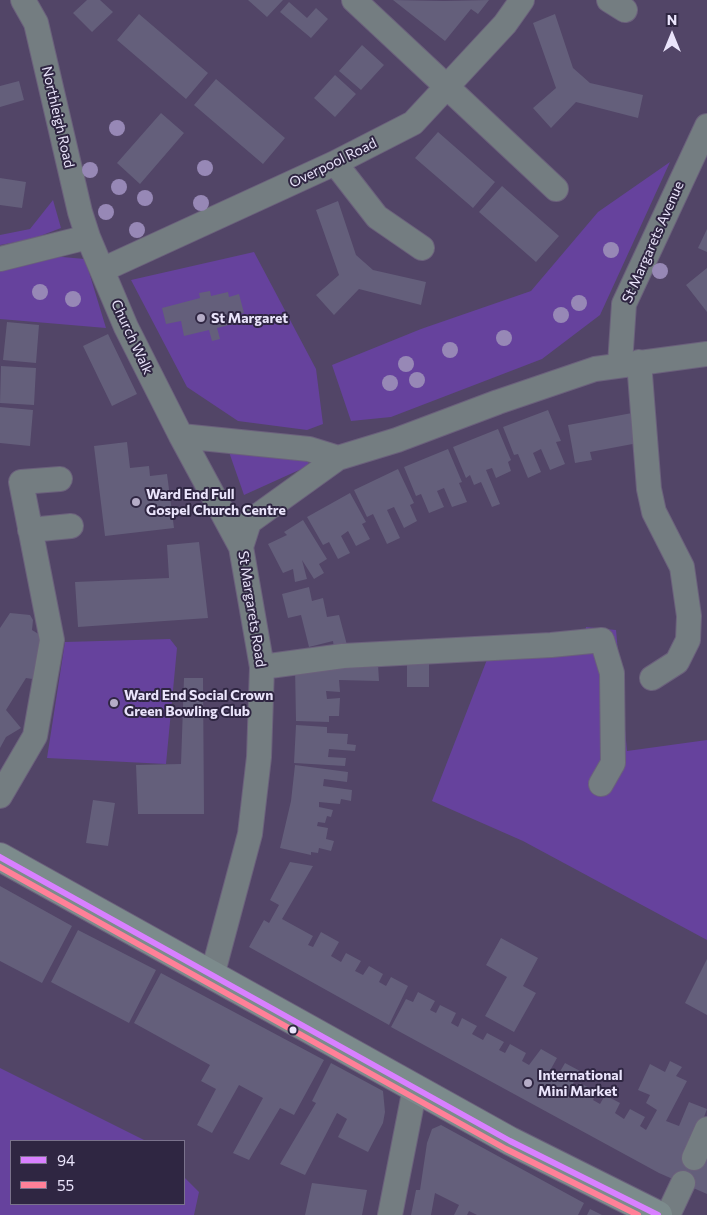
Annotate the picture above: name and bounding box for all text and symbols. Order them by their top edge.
north arrow [647,10,697,60]
text: N [667,11,677,28]
street label: Northleigh Road [38,65,78,169]
street label: Overpool Road [286,135,380,191]
street label: St Margarets Avenue [619,178,687,306]
street label: Church Walk [107,297,157,377]
place label: St Margaret [211,310,288,326]
marker: St Margaret [195,312,207,324]
place label: Ward End Full Gospel Church Centre [146,486,286,518]
marker: Ward End Full Gospel Church Centre [130,496,142,508]
street label: St Margarets Road [235,550,269,668]
place label: Ward End Social Crown Green Bowling Club [124,687,273,720]
marker: Ward End Social Crown Green Bowling Club [108,697,120,709]
unlabelled marker [288,1025,298,1035]
place label: International Mini Market [538,1067,622,1100]
marker: International Mini Market [522,1077,534,1089]
legend [10,1140,185,1205]
text: 94 [57,1151,75,1169]
text: 55 [57,1176,74,1194]

